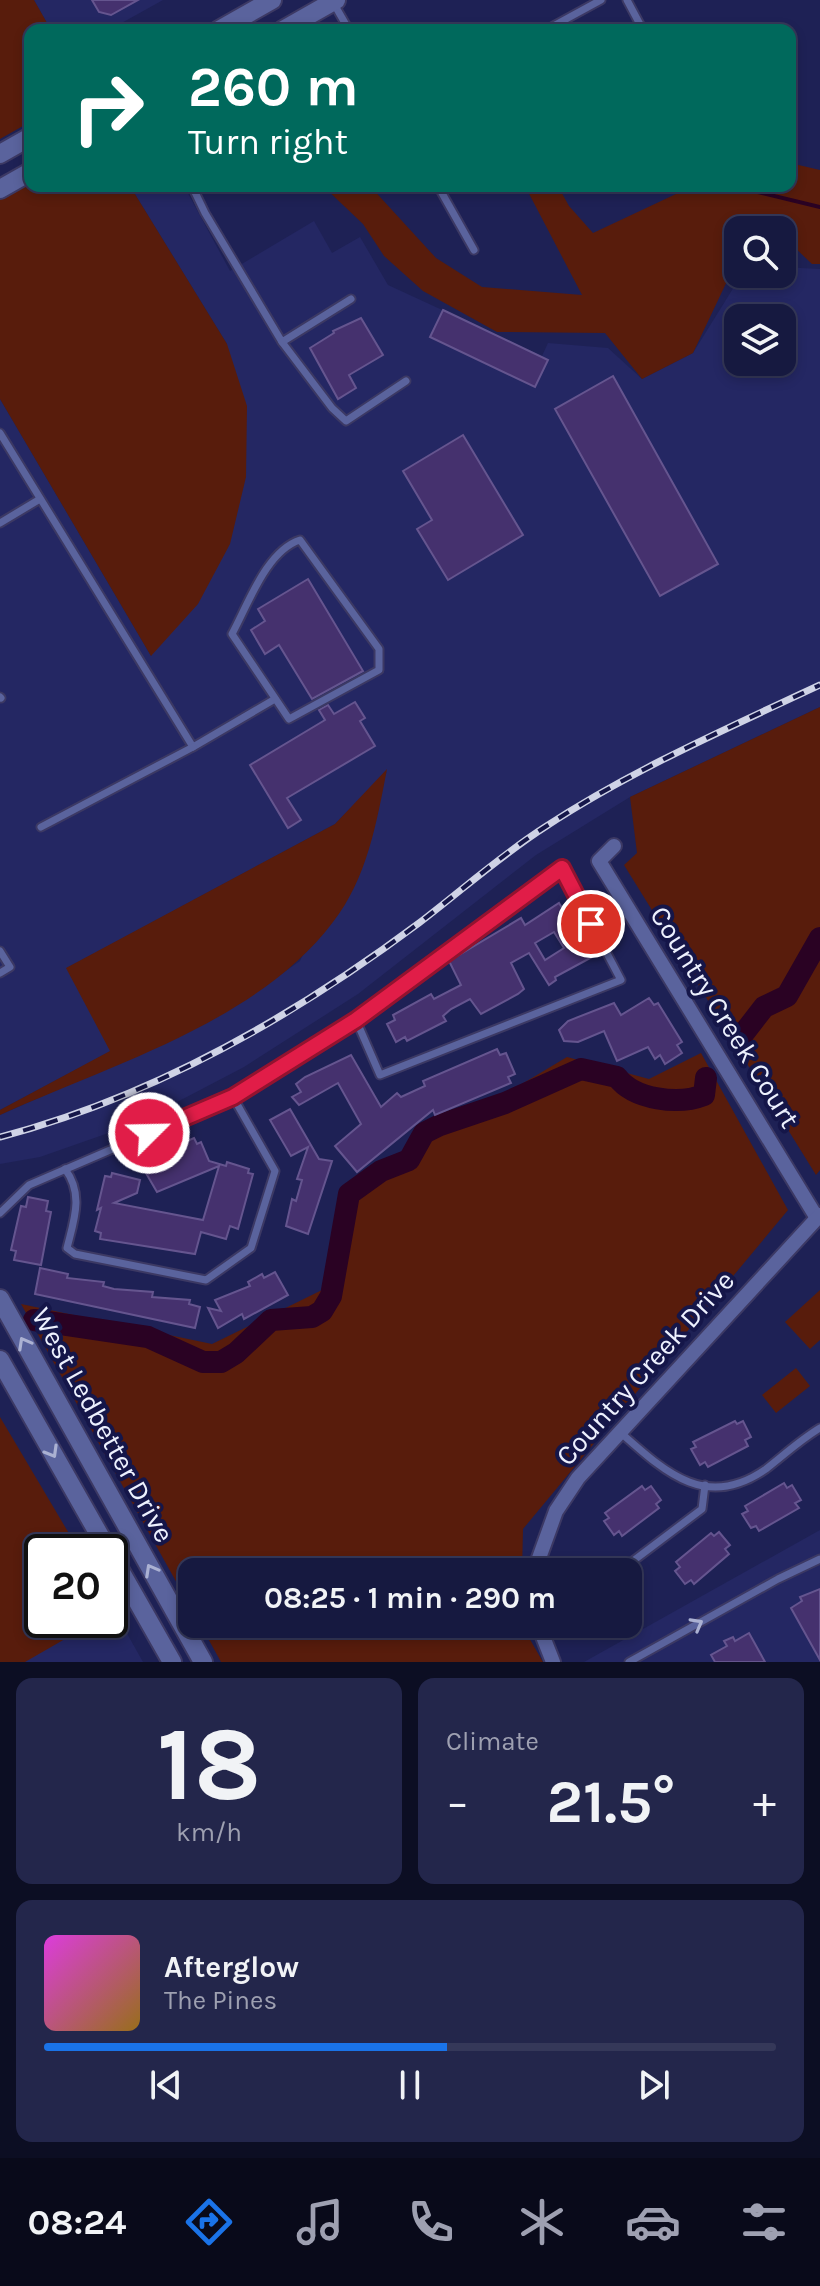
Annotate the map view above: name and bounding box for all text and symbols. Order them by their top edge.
text: 260 m [188,54,359,119]
icon: right [56,56,160,160]
text: Turn right [188,121,348,163]
map controls [724,216,796,376]
button: search [724,216,796,288]
button: layers [724,304,796,376]
pin [557,890,625,958]
street label: Country Creek Court [643,900,807,1134]
icon: arrive [569,902,613,946]
position arrow [107,1091,191,1175]
street label: Country Creek Drive [549,1264,741,1472]
street label: West Ledbetter Drive [25,1302,181,1548]
one-way arrow [18,1337,34,1351]
one-way arrow [43,1444,58,1458]
speed limit sign: 20 [24,1534,128,1638]
one-way arrow [145,1564,161,1578]
text: 08:25 · 1 min · 290 m [264,1580,556,1616]
one-way arrow [688,1618,703,1634]
text: 18 [157,1704,261,1825]
text: Climate [446,1726,539,1757]
text: 21.5° [547,1767,675,1837]
text: − [446,1777,469,1828]
text: + [753,1777,776,1828]
text: km/h [176,1817,242,1848]
text: Afterglow [164,1949,299,1985]
text: The Pines [164,1985,277,2016]
icon: previous [144,2063,188,2107]
icon: pause [388,2063,432,2107]
icon: next [632,2063,676,2107]
icon: directions [181,2194,237,2250]
icon: music [292,2194,348,2250]
icon: phone [403,2194,459,2250]
icon: climate [514,2194,570,2250]
icon: car [625,2194,681,2250]
icon: filters [736,2194,792,2250]
text: 08:24 [28,2201,126,2243]

